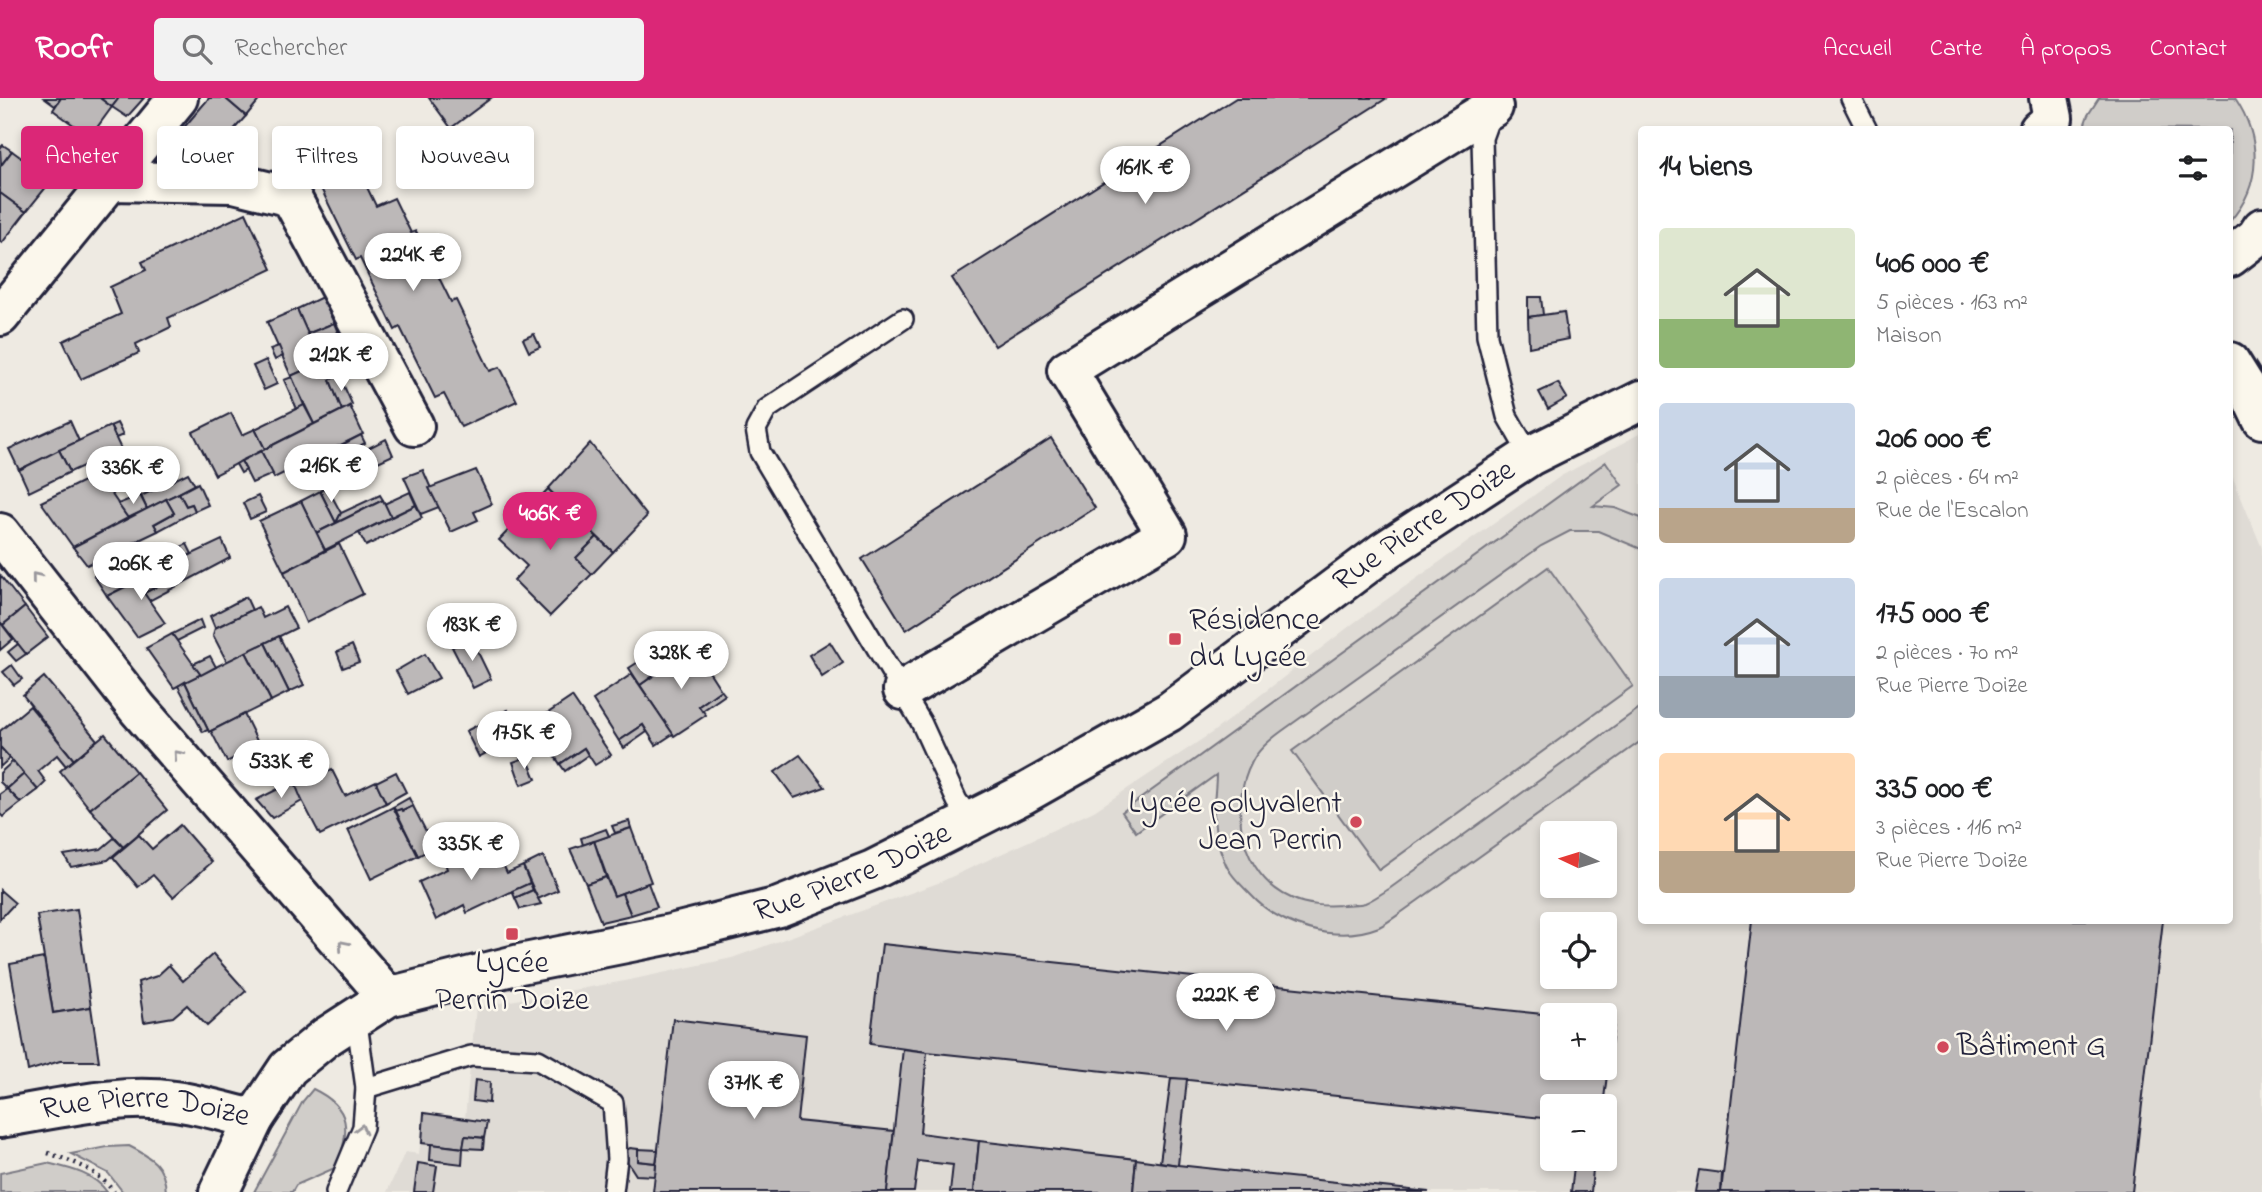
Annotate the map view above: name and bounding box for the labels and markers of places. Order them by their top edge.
pin: 161K € [1088,146,1202,206]
pin: 224K € [356,234,470,293]
pin: 212K € [284,334,398,393]
pin: 216K € [274,444,388,504]
pin: 336K € [76,446,190,506]
pin: 406K € [493,492,607,552]
pin: 206K € [84,542,198,602]
place label: Résidence du Lycée [1189,598,1320,682]
pin: 183K € [415,603,529,663]
marker: Résidence du Lycée [1167,631,1183,647]
pin: 328K € [624,632,738,691]
pin: 175K € [467,712,581,771]
pin: 533K € [224,740,338,800]
place label: Lycée polyvalent Jean Perrin [1128,781,1342,865]
marker: Lycée polyvalent Jean Perrin [1348,814,1364,830]
pin: 335K € [414,822,528,882]
marker: Lycée Perrin Doize [504,926,520,942]
place label: Lycée Perrin Doize [435,941,590,1025]
pin: 222K € [1169,974,1283,1033]
place label: Bâtiment G [1956,1024,2106,1071]
marker: Bâtiment G [1935,1039,1951,1055]
pin: 371K € [697,1062,811,1121]

